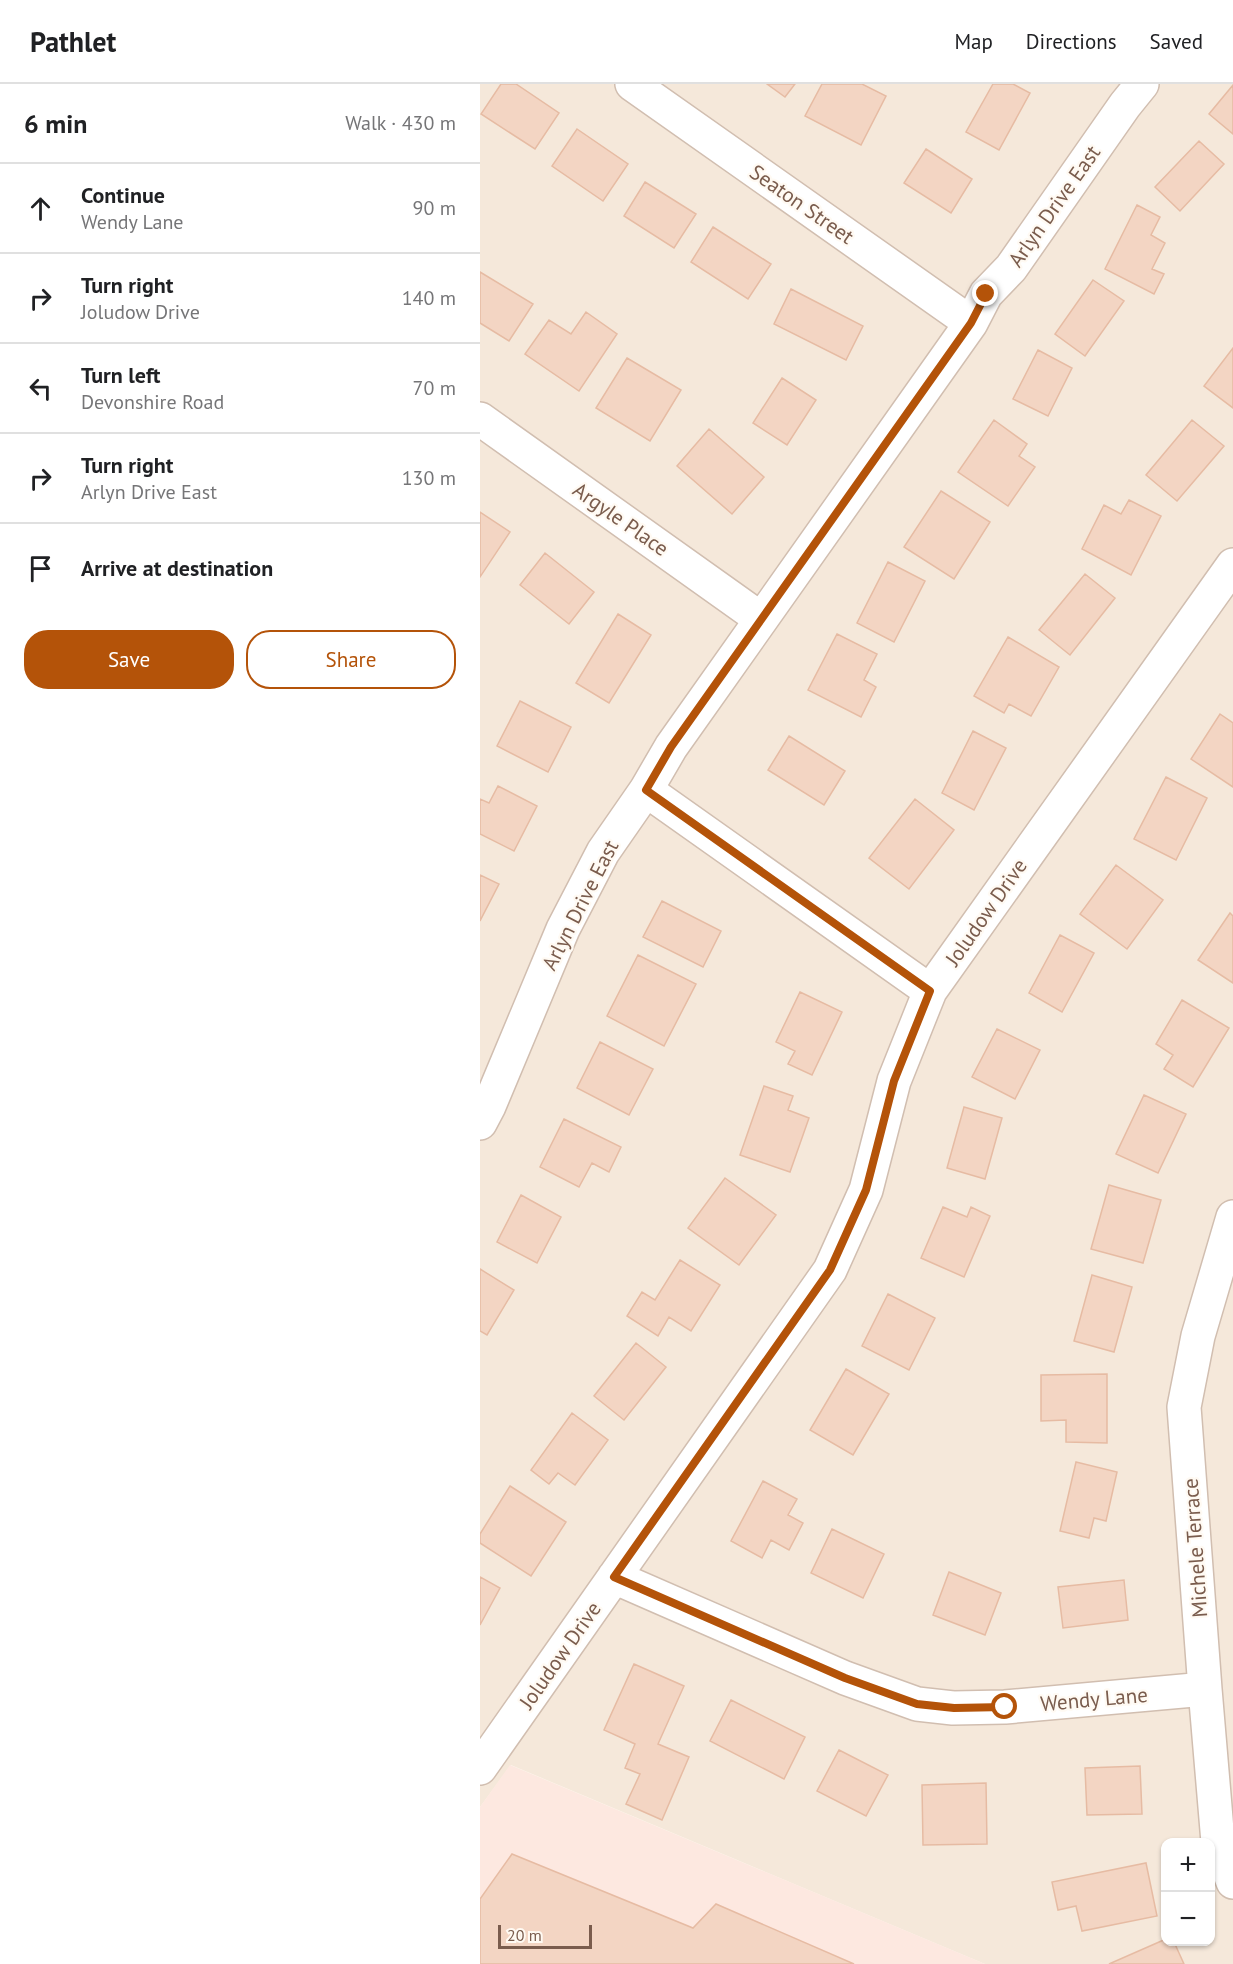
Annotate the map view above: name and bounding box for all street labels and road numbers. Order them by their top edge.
street label: Arlyn Drive East [1002,140,1106,272]
street label: Seaton Street [745,158,859,250]
street label: Argyle Place [568,476,674,562]
street label: Arlyn Drive East [536,835,624,975]
street label: Joludow Drive [939,853,1033,972]
street label: Michele Terrace [1177,1477,1213,1619]
street label: Joludow Drive [513,1596,607,1715]
street label: Wendy Lane [1039,1681,1149,1717]

